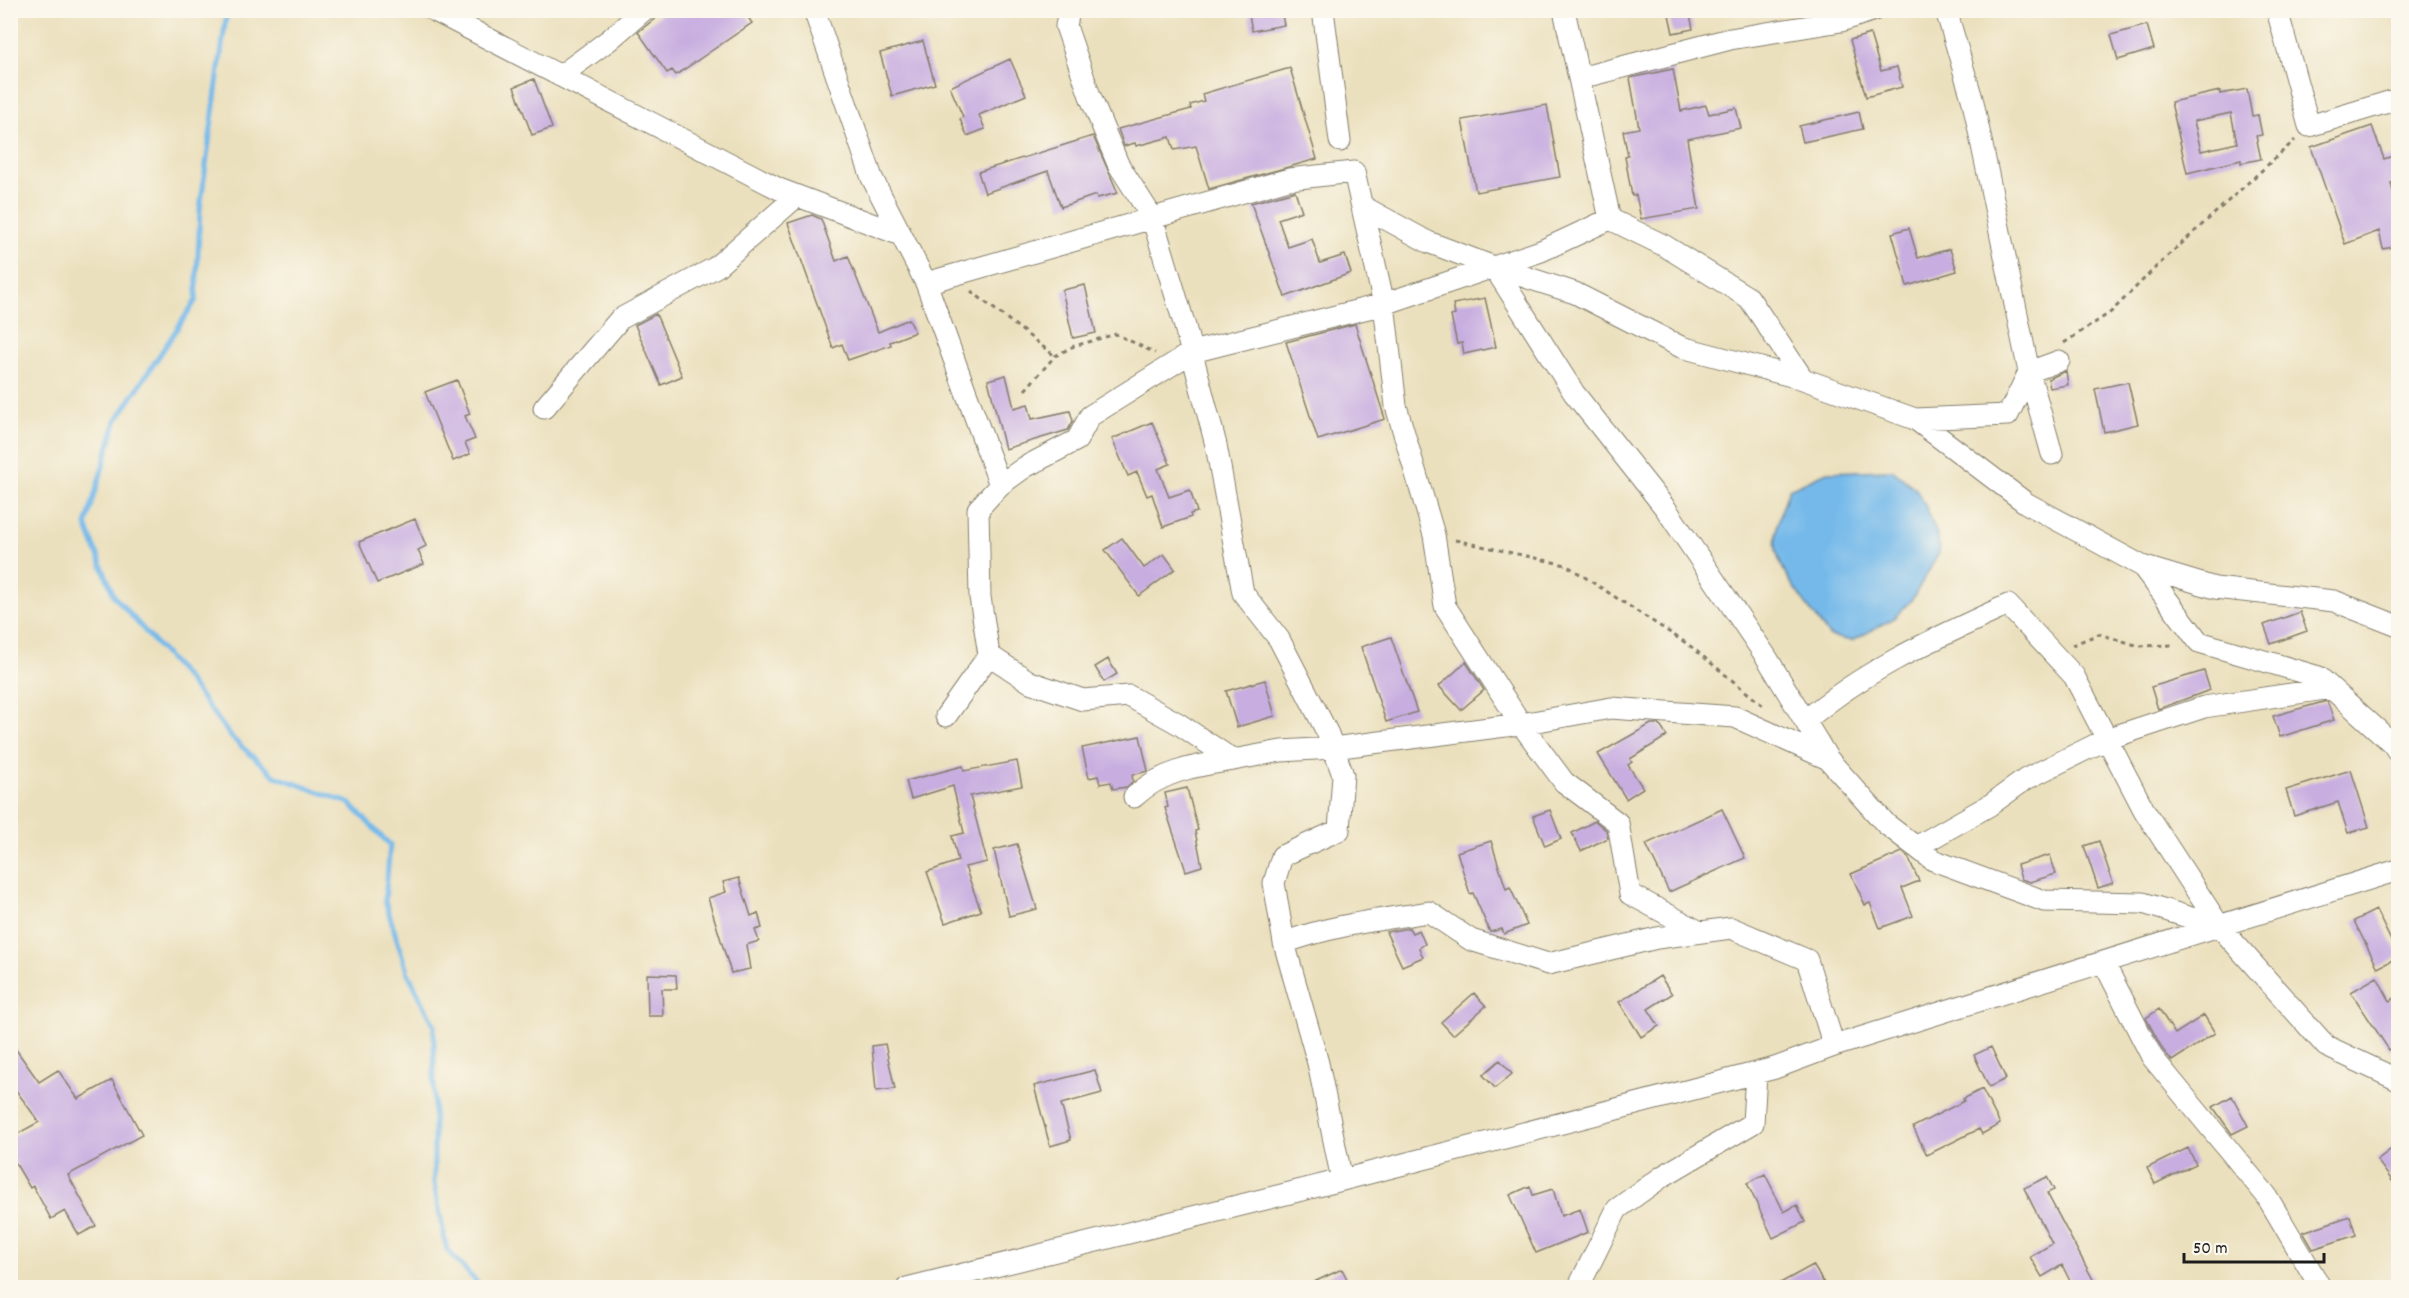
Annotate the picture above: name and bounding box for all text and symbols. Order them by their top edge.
scale bar [2184,1226,2324,1264]
text: 50 m [2193,1237,2228,1262]

